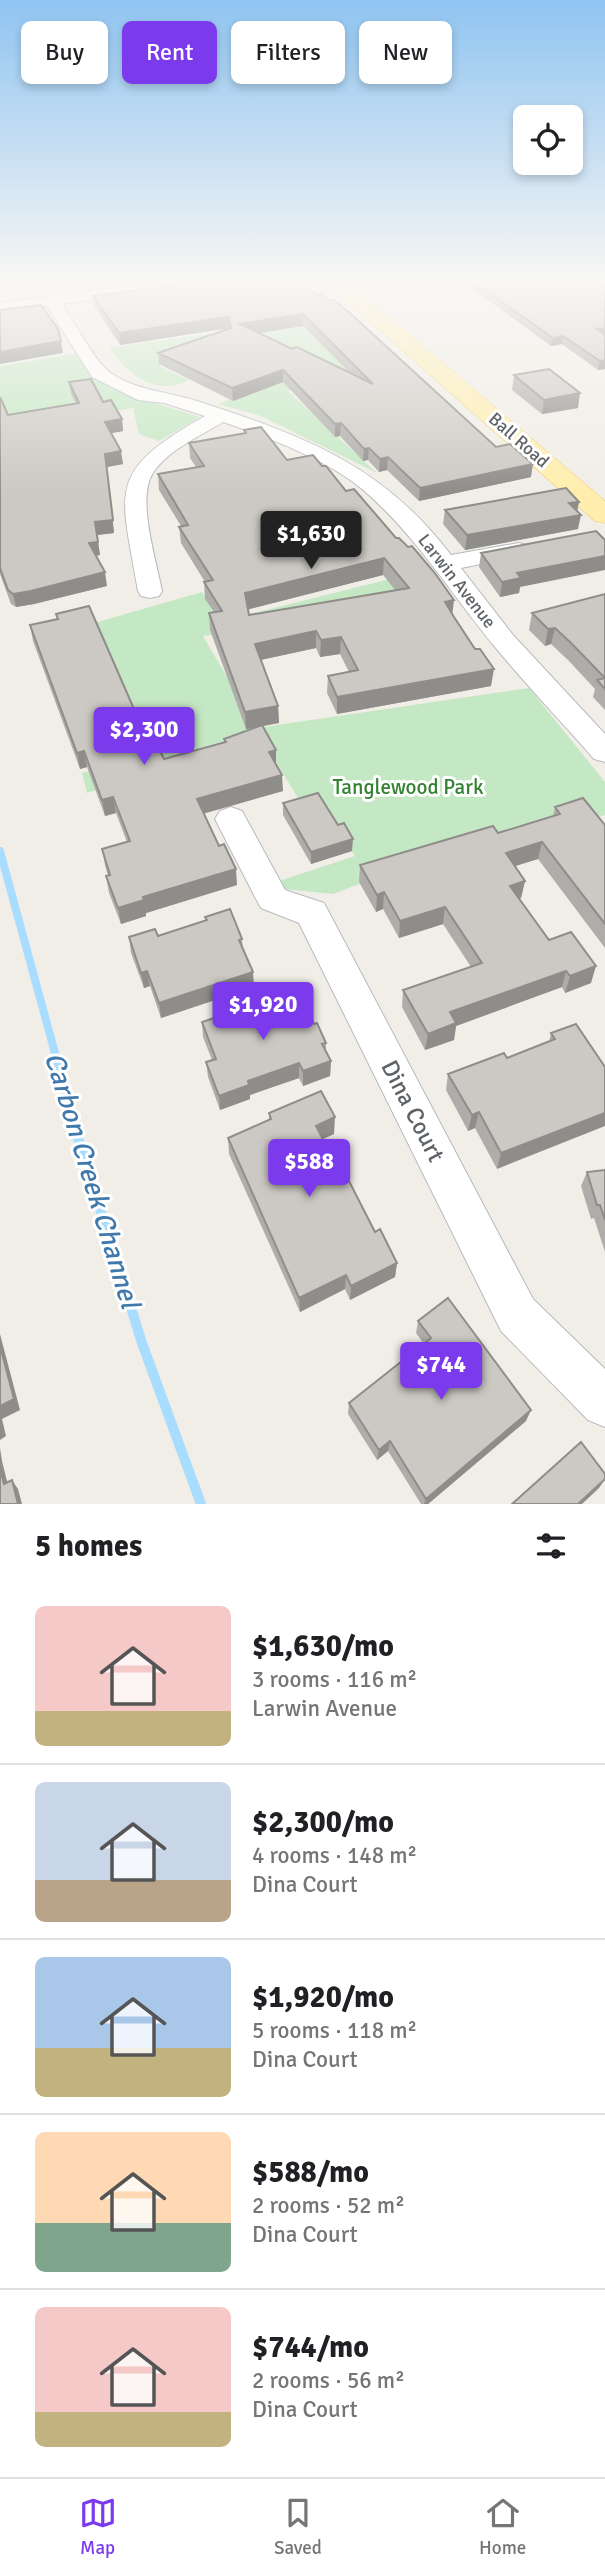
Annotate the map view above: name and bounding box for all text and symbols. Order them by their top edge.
chip: Buy [21,21,108,84]
chip: Rent [122,21,217,84]
chip: Filters [231,21,345,84]
chip: New [359,21,452,84]
map controls [513,105,583,175]
button: locate [513,105,583,175]
street label: Ball Road [484,408,554,472]
pin: $1,630 [254,512,368,571]
text: $1,630 [277,519,345,548]
street label: Larwin Avenue [413,529,501,633]
pin: $2,300 [87,708,201,767]
text: $2,300 [110,715,178,744]
park label: Tanglewood Park [332,774,484,800]
pin: $1,920 [206,982,320,1042]
text: $1,920 [229,990,297,1019]
water label: Carbon Creek Channel [37,1048,148,1314]
street label: Dina Court [375,1055,451,1167]
pin: $588 [268,1140,350,1199]
text: $588 [284,1147,334,1176]
pin: $744 [400,1342,482,1402]
text: $744 [416,1350,466,1379]
icon: filters [532,1527,570,1565]
text: 5 homes [35,1528,142,1565]
text: $1,630/mo [252,1628,394,1665]
icon: home [91,1634,175,1718]
text: 3 rooms · 116 m² [252,1665,417,1694]
text: Larwin Avenue [252,1694,397,1723]
text: $2,300/mo [252,1804,394,1841]
icon: home [91,1810,175,1894]
text: 4 rooms · 148 m² [252,1841,417,1870]
text: Dina Court [252,1870,358,1899]
text: $1,920/mo [252,1979,394,2016]
icon: home [91,1985,175,2069]
text: 5 rooms · 118 m² [252,2016,417,2045]
text: Dina Court [252,2045,358,2074]
text: $588/mo [252,2154,369,2191]
icon: home [91,2160,175,2244]
text: 2 rooms · 52 m² [252,2191,405,2220]
text: Dina Court [252,2220,358,2249]
text: $744/mo [252,2329,369,2366]
icon: home [91,2335,175,2419]
text: 2 rooms · 56 m² [252,2366,405,2395]
text: Dina Court [252,2395,358,2424]
tab: Map [79,2494,117,2560]
tab: Saved [274,2494,322,2560]
tab: Home [479,2494,526,2560]

